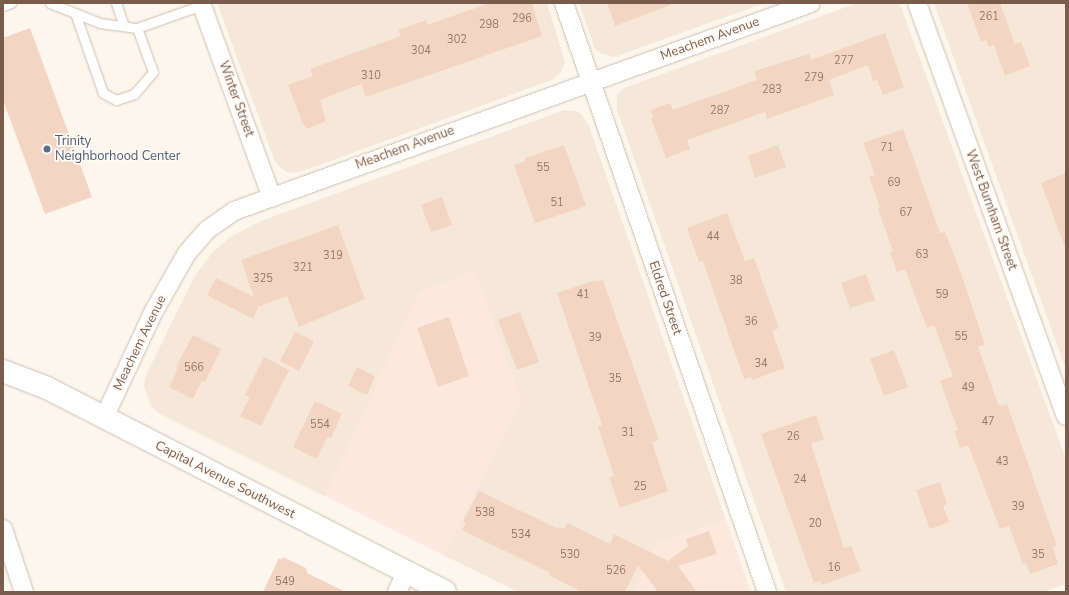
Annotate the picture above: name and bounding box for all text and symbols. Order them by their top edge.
house number: 261 [979,10,999,24]
house number: 296 [512,12,532,26]
street label: Meachem Avenue [658,14,762,64]
house number: 298 [479,18,499,32]
house number: 302 [447,33,467,47]
house number: 304 [411,44,431,58]
house number: 277 [834,54,854,68]
street label: Winter Street [215,59,257,139]
house number: 310 [361,69,381,83]
house number: 279 [804,71,824,85]
house number: 283 [762,83,782,97]
house number: 287 [710,104,730,118]
street label: Meachem Avenue [353,123,457,173]
place label: Trinity Neighborhood Center [55,134,180,165]
house number: 71 [880,141,894,155]
marker: Trinity Neighborhood Center [42,144,52,154]
street label: West Burnham Street [962,148,1020,272]
house number: 55 [536,161,550,175]
house number: 69 [887,176,901,190]
house number: 51 [550,196,564,210]
house number: 67 [899,206,913,220]
house number: 44 [706,230,720,244]
house number: 63 [915,248,929,262]
house number: 319 [323,249,343,263]
street label: Eldred Street [645,259,685,337]
house number: 321 [293,261,313,275]
house number: 325 [253,272,273,286]
house number: 38 [729,274,743,288]
house number: 41 [576,288,590,302]
house number: 59 [935,288,949,302]
street label: Meachem Avenue [110,293,170,393]
house number: 36 [744,315,758,329]
house number: 55 [954,330,968,344]
house number: 39 [588,331,602,345]
house number: 34 [754,357,768,371]
house number: 566 [184,361,204,375]
house number: 35 [608,372,622,386]
house number: 49 [961,381,975,395]
house number: 47 [981,415,995,429]
house number: 554 [310,418,330,432]
house number: 31 [621,426,635,440]
house number: 26 [786,430,800,444]
street label: Capital Avenue Southwest [152,438,298,522]
house number: 43 [995,455,1009,469]
house number: 24 [793,473,807,487]
house number: 25 [633,480,647,494]
house number: 39 [1011,500,1025,514]
house number: 538 [475,506,495,520]
house number: 20 [808,517,822,531]
house number: 534 [511,528,531,542]
house number: 530 [560,548,580,562]
house number: 35 [1031,548,1045,562]
house number: 16 [827,561,841,575]
house number: 526 [606,564,626,578]
house number: 549 [275,575,295,589]

